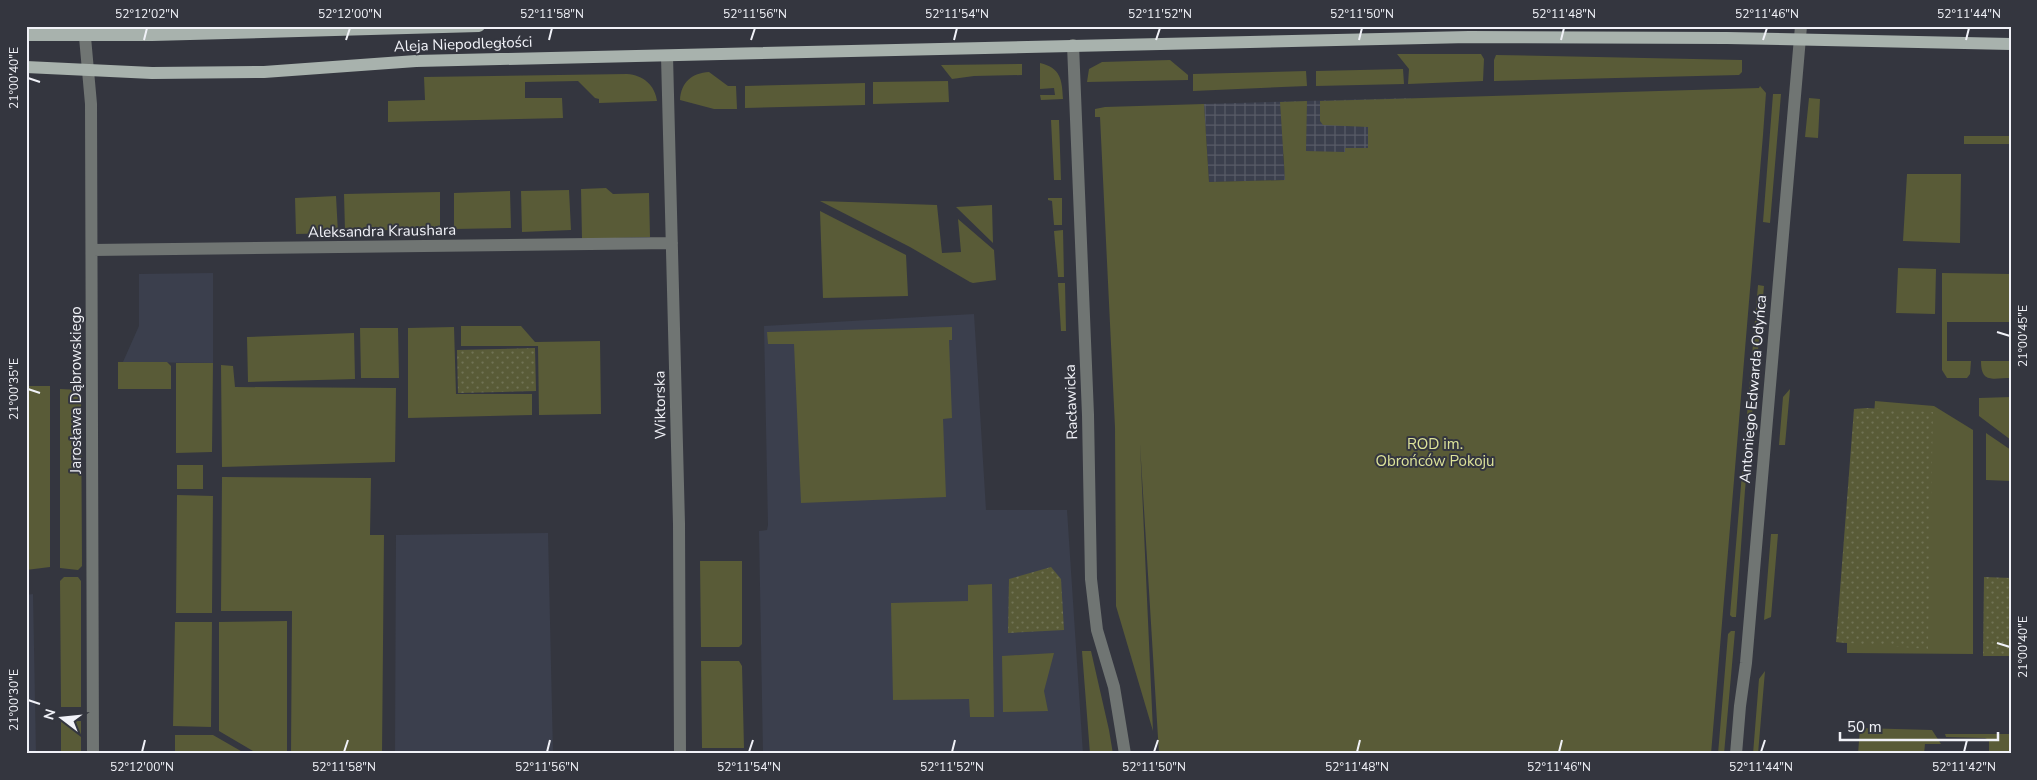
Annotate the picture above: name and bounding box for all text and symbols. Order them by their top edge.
text: 52°12'02"N [115,6,179,22]
text: 52°12'00"N [318,6,382,22]
text: 52°11'58"N [520,6,584,22]
text: 52°11'56"N [723,6,787,22]
text: 52°11'54"N [925,6,989,22]
text: 52°11'52"N [1128,6,1192,22]
text: 52°11'50"N [1330,6,1394,22]
text: 52°11'48"N [1532,6,1596,22]
text: 52°11'46"N [1735,6,1799,22]
text: 52°11'44"N [1937,6,2001,22]
street label: Aleja Niepodległości [393,32,533,56]
text: 21°00'40"E [6,47,22,109]
street label: Aleksandra Kraushara [308,220,456,242]
street label: Antoniego Edwarda Odyńca [1735,294,1771,484]
text: 21°00'45"E [2015,305,2031,367]
street label: Jarosława Dąbrowskiego [66,306,86,475]
text: 21°00'35"E [6,358,22,420]
street label: Racławicka [1060,364,1082,440]
street label: Wiktorska [649,370,671,440]
park label: ROD im. Obrońców Pokoju [1376,434,1495,471]
text: 21°00'40"E [2015,616,2031,678]
text: 21°00'30"E [6,669,22,731]
north arrow [38,692,88,742]
text: N [39,707,61,722]
scale bar [1840,710,1997,742]
text: 50 m [1847,717,1882,737]
text: 52°12'00"N [110,759,174,775]
text: 52°11'58"N [312,759,376,775]
text: 52°11'56"N [515,759,579,775]
text: 52°11'54"N [717,759,781,775]
text: 52°11'52"N [920,759,984,775]
text: 52°11'50"N [1122,759,1186,775]
text: 52°11'48"N [1325,759,1389,775]
text: 52°11'46"N [1527,759,1591,775]
text: 52°11'44"N [1729,759,1793,775]
text: 52°11'42"N [1932,759,1996,775]

